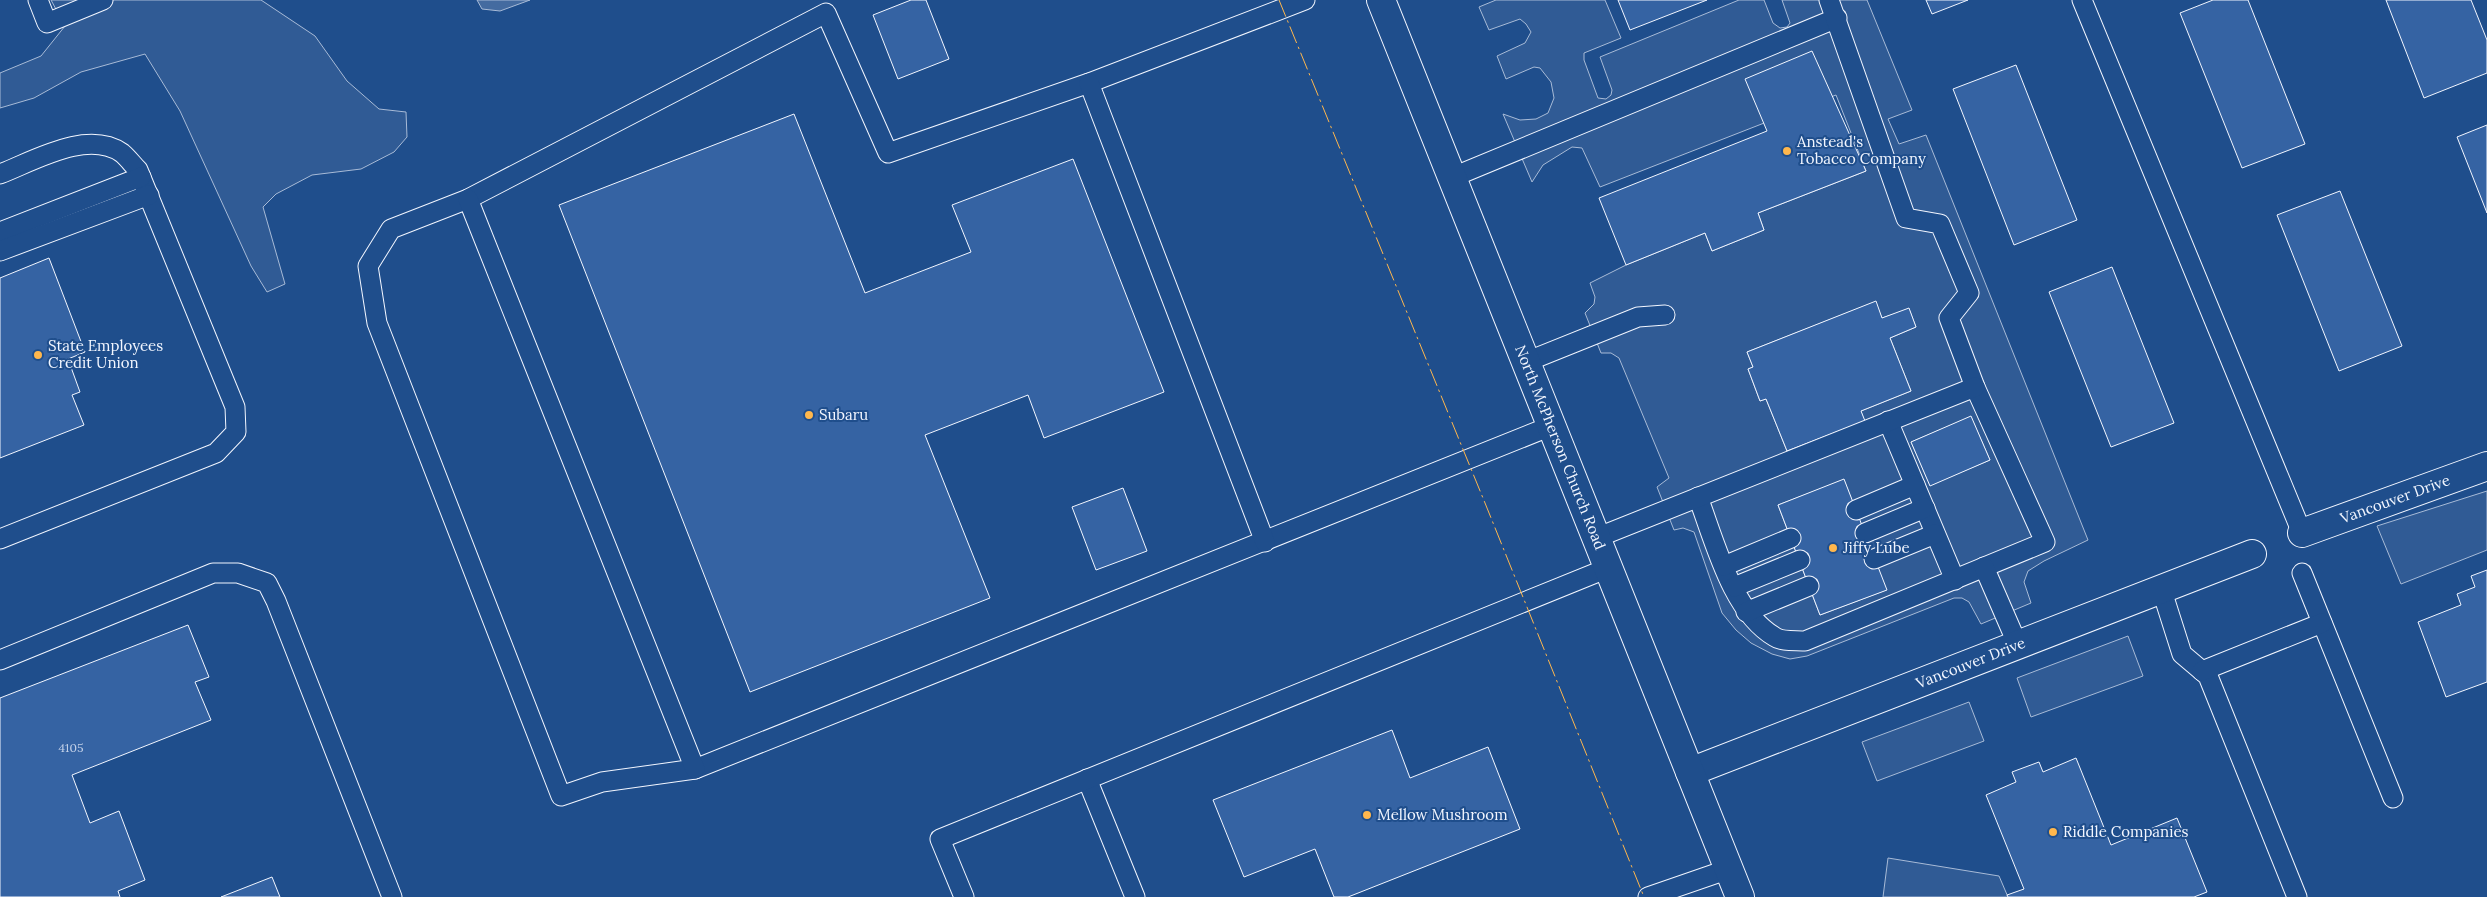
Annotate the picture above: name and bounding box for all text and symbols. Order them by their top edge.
place label: Anstead's Tobacco Company [1796,132,1926,168]
marker: Anstead's Tobacco Company [1781,145,1793,157]
place label: State Employees Credit Union [48,336,163,372]
street label: North McPherson Church Road [1511,342,1610,552]
marker: State Employees Credit Union [32,349,44,361]
place label: Subaru [819,405,868,424]
marker: Subaru [803,409,815,421]
street label: Vancouver Drive [2336,470,2452,528]
place label: Jiffy Lube [1842,538,1910,557]
marker: Jiffy Lube [1827,542,1839,554]
street label: Vancouver Drive [1912,633,2028,693]
house number: 4105 [59,740,83,755]
place label: Mellow Mushroom [1377,805,1508,824]
marker: Mellow Mushroom [1361,809,1373,821]
place label: Riddle Companies [2063,822,2189,841]
marker: Riddle Companies [2047,826,2059,838]

